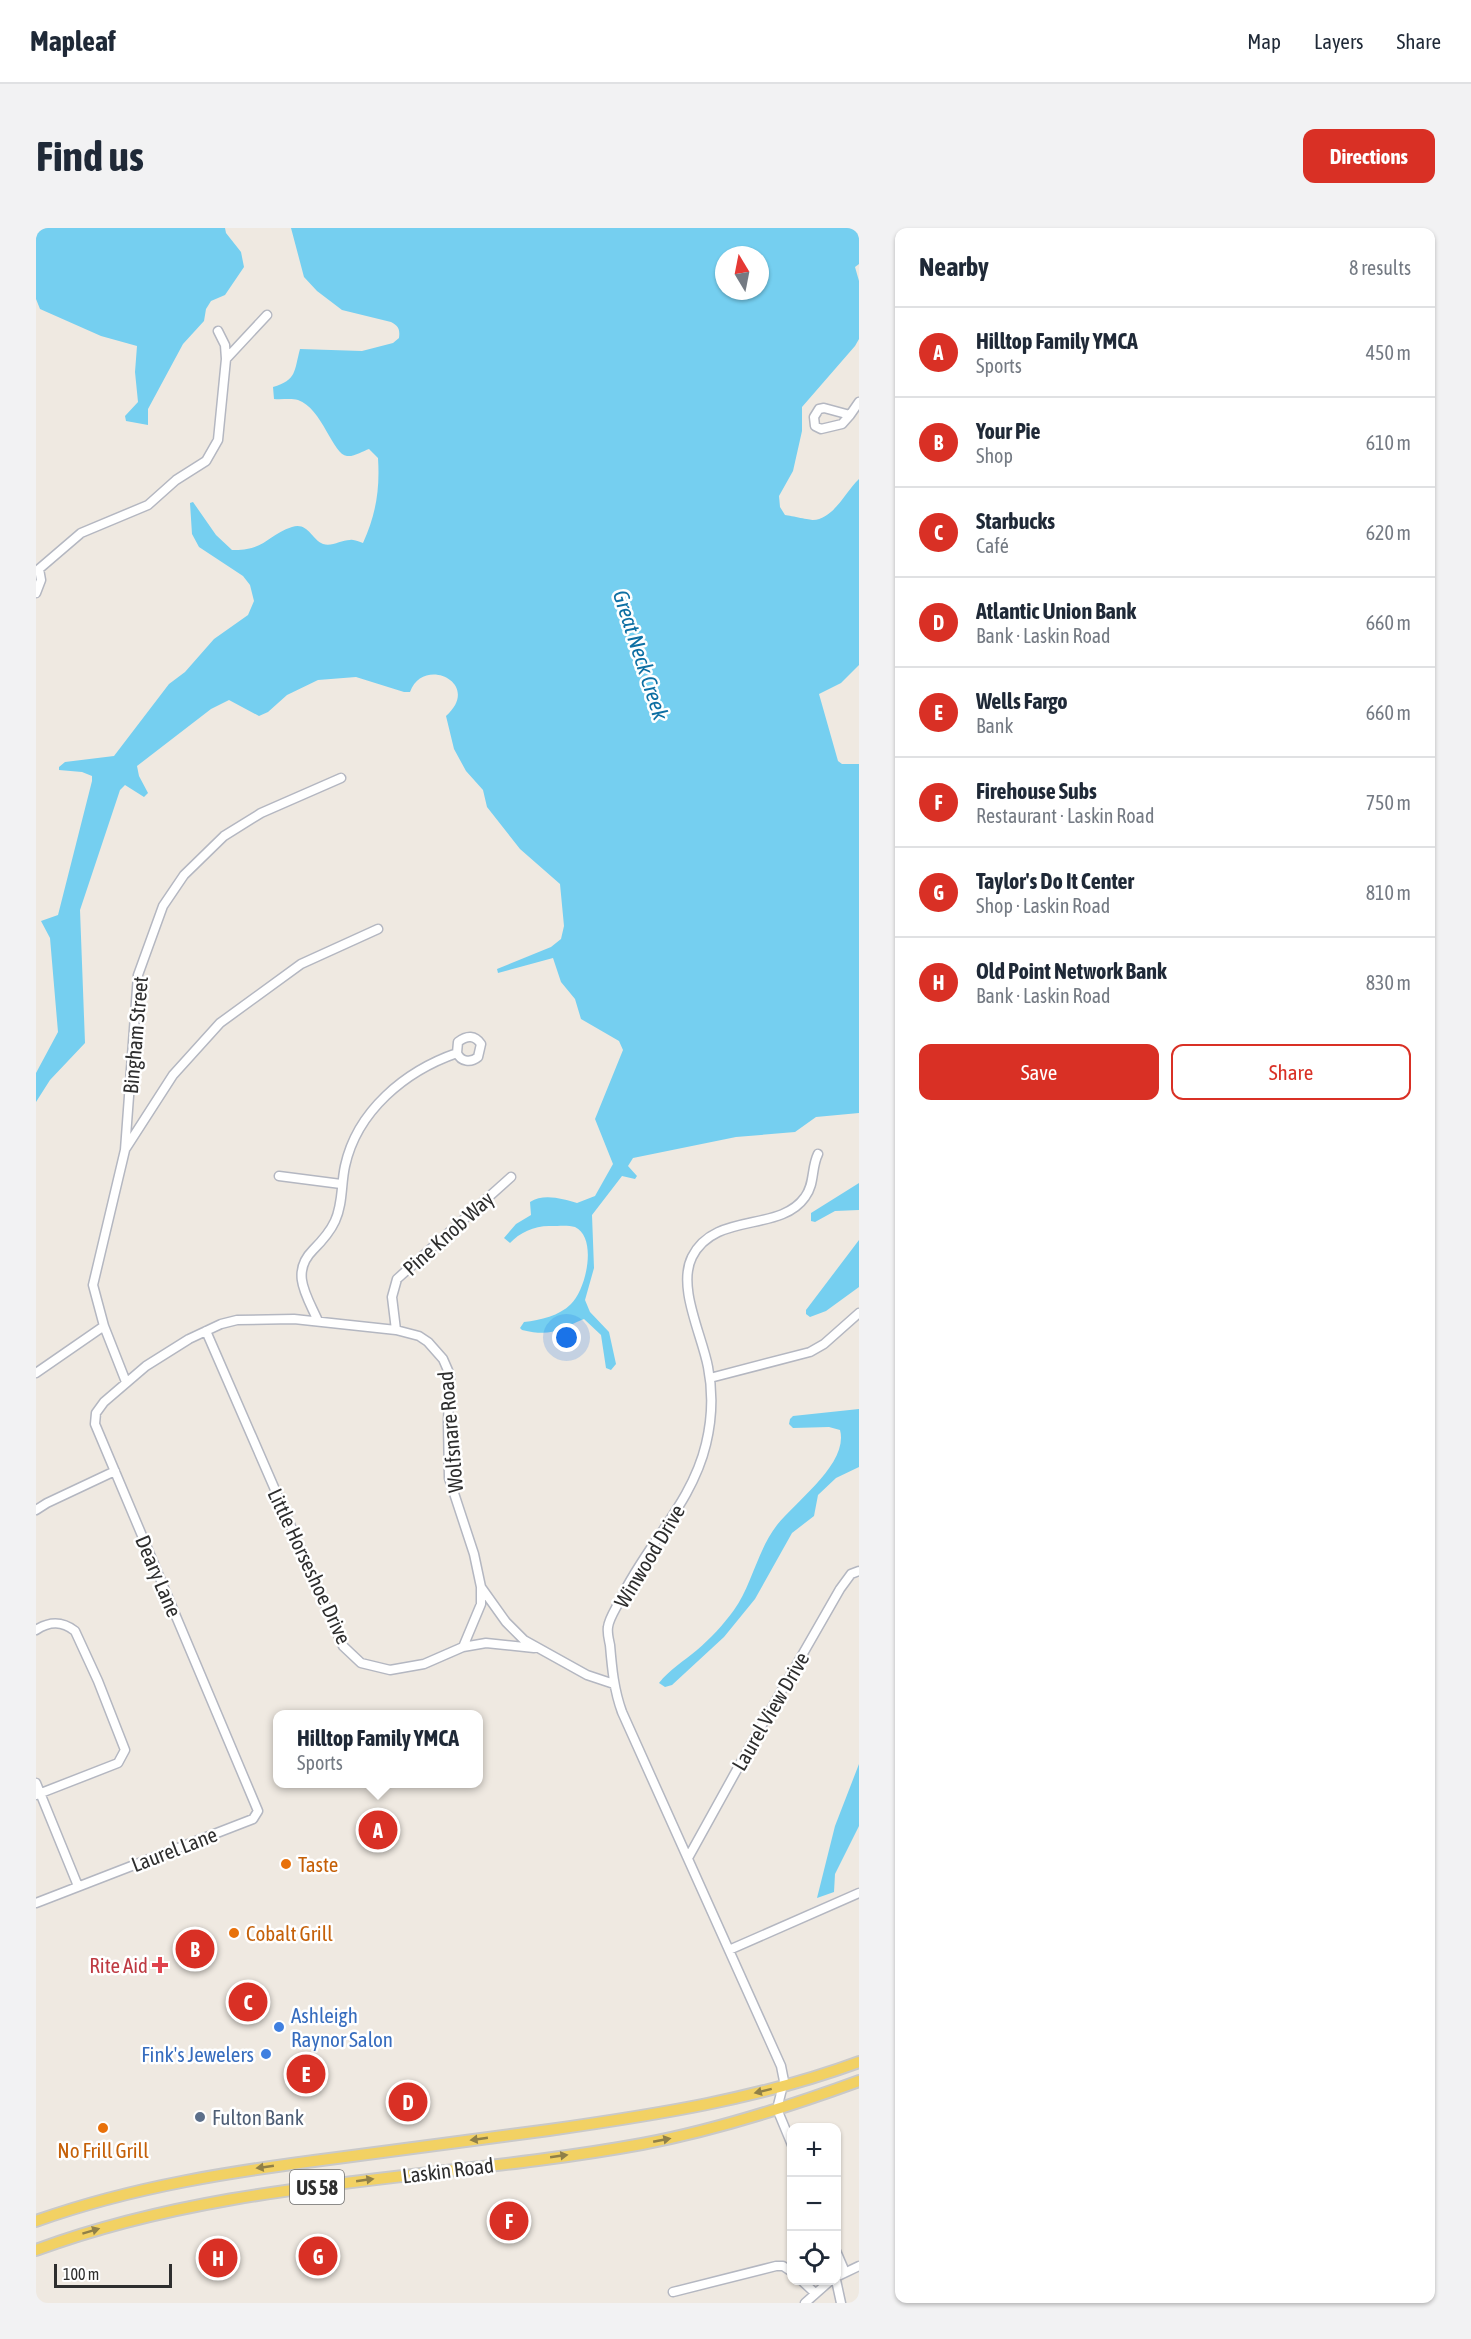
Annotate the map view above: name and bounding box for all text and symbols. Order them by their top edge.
text: Mapleaf [30,25,116,57]
text: Map [1247,29,1281,53]
text: Layers [1314,29,1364,53]
text: Share [1397,29,1441,53]
button: Directions [1303,129,1435,183]
text: Find us [36,132,144,180]
north arrow [715,246,769,300]
text: Nearby [919,252,989,282]
text: 8 results [1349,256,1411,279]
text: Hilltop Family YMCA [976,328,1138,354]
text: A [934,341,943,364]
text: 450 m [1366,341,1411,364]
text: Sports [976,354,1022,377]
text: Your Pie [976,418,1041,444]
text: B [934,431,943,454]
text: 610 m [1366,431,1411,454]
text: Shop [976,444,1013,467]
text: Starbucks [976,508,1055,534]
text: C [934,521,943,544]
text: 620 m [1366,521,1411,544]
text: Café [976,534,1009,557]
water label: Great Neck Creek [608,587,674,723]
text: Atlantic Union Bank [976,598,1136,624]
text: D [933,611,944,634]
text: 660 m [1366,611,1411,634]
text: Bank · Laskin Road [976,624,1111,647]
text: Wells Fargo [976,688,1068,714]
text: E [934,701,943,724]
text: 660 m [1366,701,1411,724]
text: Bank [976,714,1013,737]
text: Firehouse Subs [976,778,1097,804]
text: F [934,791,943,814]
text: 750 m [1366,791,1411,814]
text: Restaurant · Laskin Road [976,804,1154,827]
text: Taylor's Do It Center [976,868,1134,894]
text: G [933,881,944,904]
text: 810 m [1366,881,1411,904]
text: Shop · Laskin Road [976,894,1110,917]
text: Old Point Network Bank [976,958,1167,984]
text: H [933,971,944,994]
text: 830 m [1366,971,1411,994]
street label: Bingham Street [118,975,152,1095]
text: Bank · Laskin Road [976,984,1111,1007]
button: Save [919,1044,1159,1100]
button: Share [1171,1044,1411,1100]
street label: Pine Knob Way [398,1186,498,1280]
your location [552,1323,581,1352]
street label: Wolfsnare Road [433,1370,467,1494]
street label: Little Horseshoe Drive [263,1484,357,1648]
street label: Winwood Drive [609,1500,689,1612]
street label: Deary Lane [131,1532,187,1620]
street label: Laurel View Drive [726,1647,814,1775]
popup [273,1710,483,1788]
text: Hilltop Family YMCA [297,1725,459,1751]
text: Sports [297,1751,343,1774]
pin: A [358,1808,398,1852]
street label: Laurel Lane [128,1822,220,1876]
place label: Taste [298,1852,338,1876]
marker: Taste [279,1857,293,1871]
place label: Cobalt Grill [246,1921,333,1945]
pin: B [176,1926,214,1972]
marker: Cobalt Grill [227,1926,241,1940]
place label: Rite Aid [89,1953,148,1977]
marker: Rite Aid [153,1958,167,1972]
pin: C [228,1980,268,2024]
place label: Ashleigh Raynor Salon [291,2003,393,2051]
marker: Ashleigh Raynor Salon [272,2020,286,2034]
place label: Fink's Jewelers [141,2042,254,2066]
marker: Fink's Jewelers [259,2047,273,2061]
pin: E [286,2052,326,2096]
pin: D [388,2080,428,2124]
one-way arrow [754,2086,772,2096]
place label: Fulton Bank [212,2105,304,2129]
marker: Fulton Bank [193,2110,207,2124]
marker: No Frill Grill [96,2121,110,2135]
map controls [787,2123,841,2285]
button: + [787,2123,841,2177]
one-way arrow [469,2134,488,2144]
one-way arrow [652,2135,671,2144]
place label: No Frill Grill [57,2138,149,2162]
one-way arrow [549,2151,568,2160]
street label: Laskin Road [401,2152,495,2188]
one-way arrow [255,2162,274,2172]
road number: US 58 [290,2170,344,2204]
one-way arrow [356,2176,375,2185]
button: − [787,2177,841,2231]
pin: F [490,2198,528,2244]
one-way arrow [82,2226,100,2236]
button: locate [787,2231,841,2285]
pin: G [298,2234,338,2278]
pin: H [198,2236,237,2280]
scale bar [54,2261,172,2288]
text: 100 m [63,2265,99,2283]

